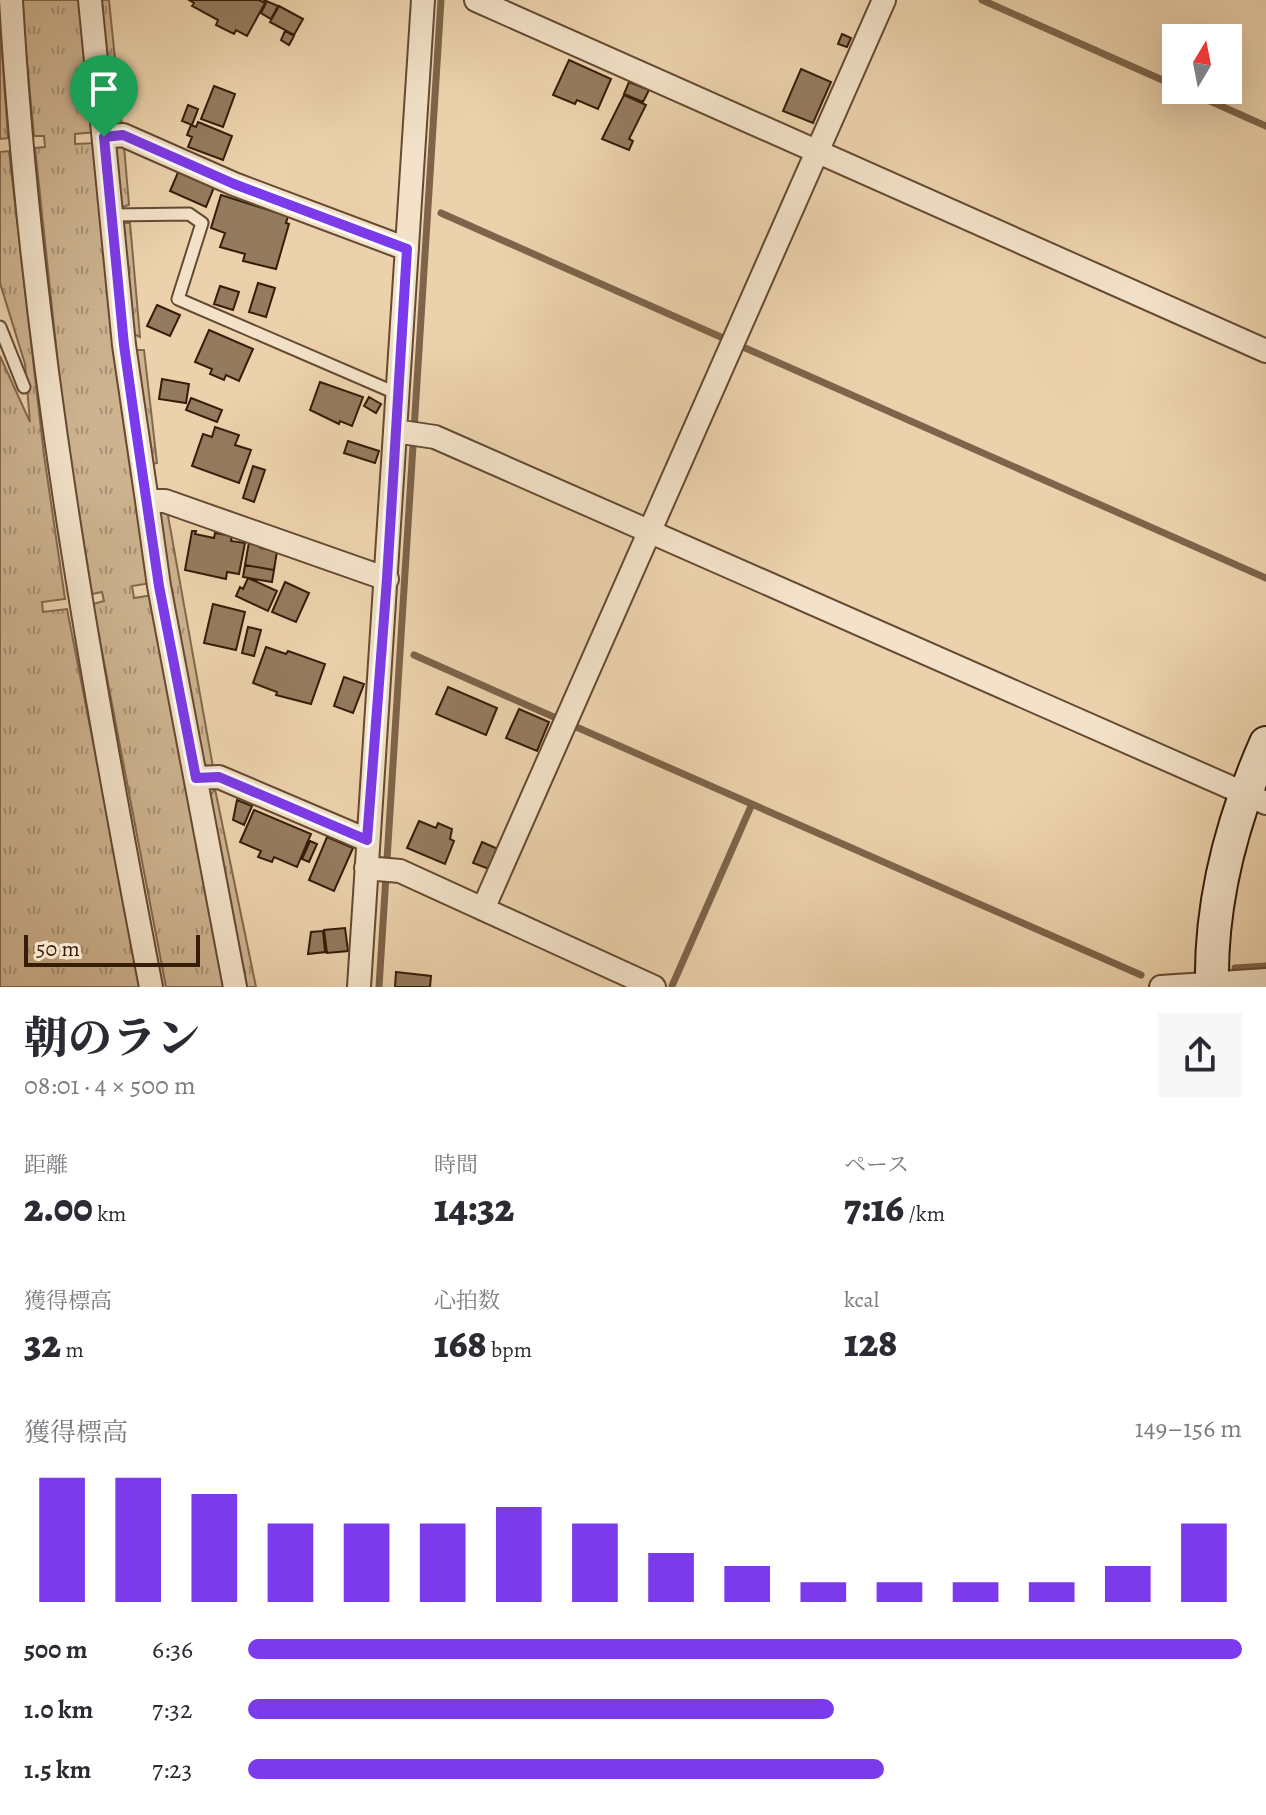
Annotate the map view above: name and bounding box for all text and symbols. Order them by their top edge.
north arrow [1162,24,1242,104]
map controls [1162,24,1242,104]
pin [70,55,138,137]
icon: arrive [82,67,126,111]
scale bar [24,931,200,967]
text: 50 m [36,934,80,964]
text: 朝のラン [24,1008,200,1068]
button: share [1158,1013,1242,1097]
text: 08:01 · 4 × 500 m [24,1068,196,1103]
text: 距離 [24,1150,68,1180]
text: 時間 [434,1150,478,1180]
text: ペース [844,1150,909,1180]
text: 2.00 [24,1180,93,1235]
text: 14:32 [434,1180,514,1235]
text: 7:16 [844,1180,904,1235]
text: km [93,1199,126,1229]
text: /km [904,1199,945,1229]
text: kcal [844,1285,879,1315]
text: 獲得標高 [24,1286,112,1316]
text: 心拍数 [434,1286,500,1316]
text: 128 [844,1315,897,1370]
text: 32 [24,1316,61,1371]
text: 168 [434,1316,487,1371]
text: m [61,1335,84,1365]
text: bpm [487,1335,532,1365]
text: 149–156 m [1135,1411,1242,1446]
text: 獲得標高 [24,1415,128,1450]
text: 500 m [24,1632,88,1667]
text: 6:36 [152,1632,193,1667]
text: 1.0 km [24,1692,93,1727]
text: 7:32 [152,1692,192,1727]
text: 1.5 km [24,1752,91,1787]
text: 7:23 [152,1752,192,1787]

